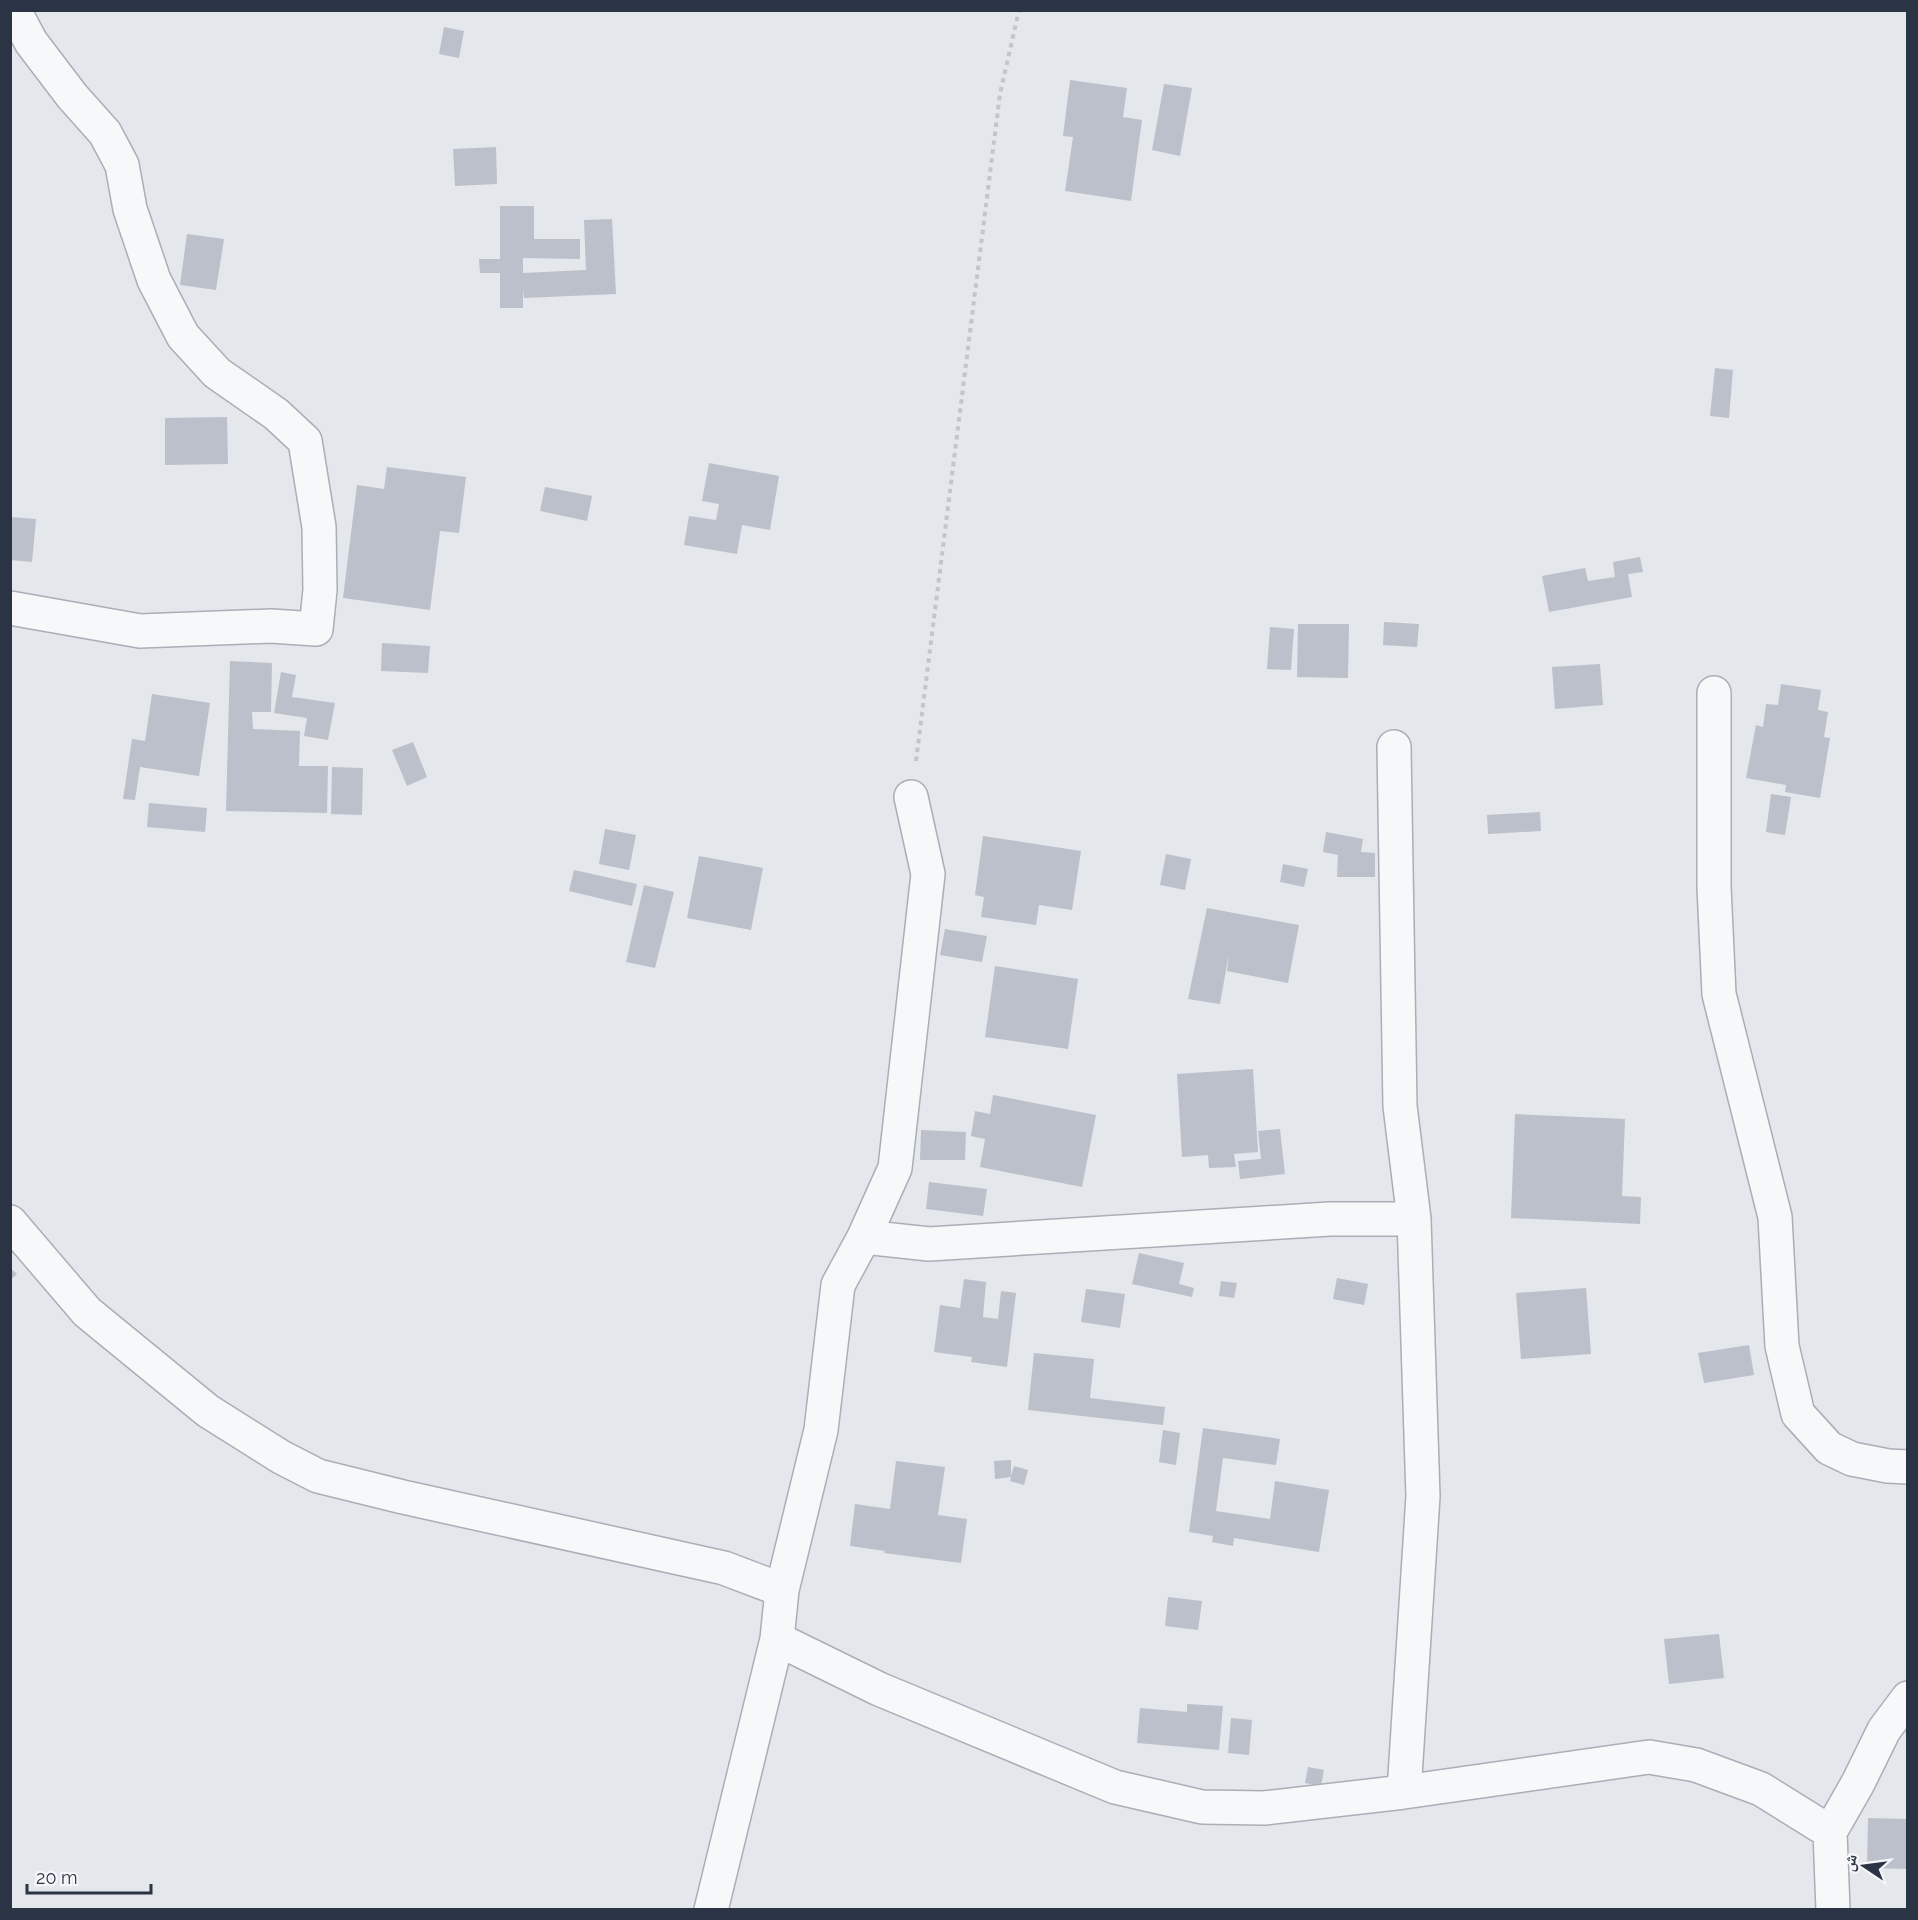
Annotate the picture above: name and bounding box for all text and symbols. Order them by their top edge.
north arrow [1834,1836,1894,1896]
text: ش [1839,1852,1861,1873]
scale bar [27,1857,152,1895]
text: 20 m [36,1867,78,1888]

